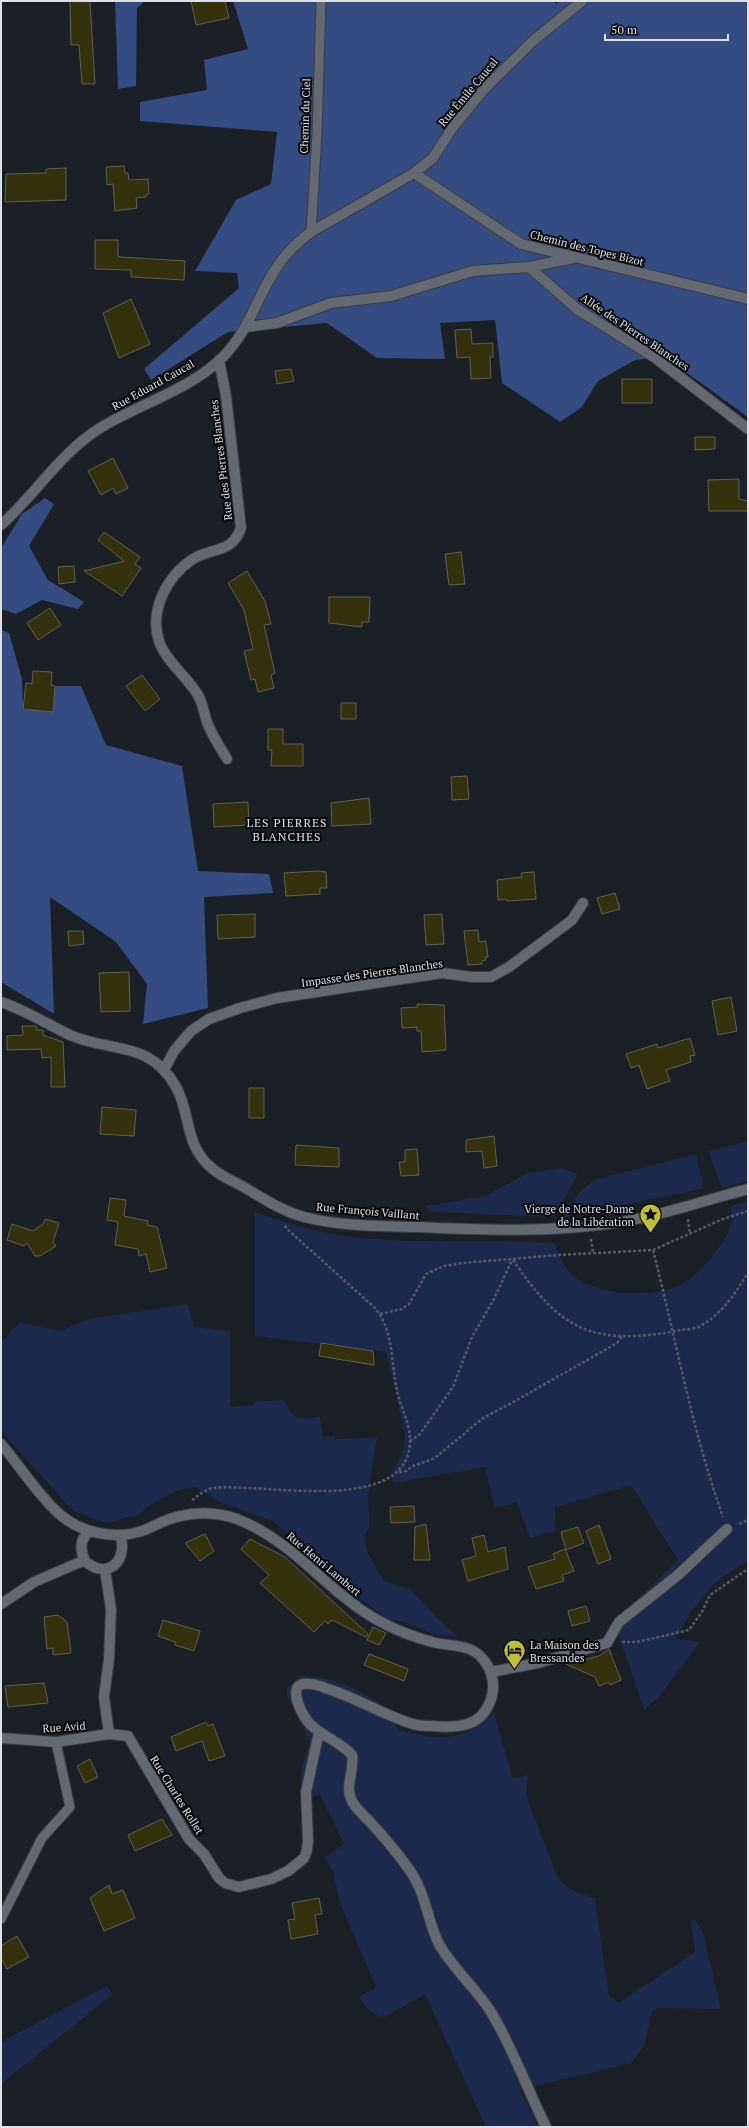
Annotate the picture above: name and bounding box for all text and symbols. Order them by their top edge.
scale bar [605,16,728,42]
text: 50 m [611,22,638,37]
street label: Rue Émile Caucal [435,55,501,129]
street label: Chemin du Ciel [297,78,313,154]
street label: Chemin des Topes Bizot [529,227,645,269]
street label: Allée des Pierres Blanches [578,290,692,374]
street label: Rue Eduard Caucal [109,357,197,413]
street label: Rue des Pierres Blanches [207,399,235,521]
district label: LES PIERRES BLANCHES [247,815,328,844]
street label: Impasse des Pierres Blanches [300,956,444,990]
street label: Rue François Vaillant [316,1200,420,1222]
place label: Vierge de Notre-Dame de la Libération [524,1202,634,1229]
place icon: Vierge de Notre-Dame de la Libération [637,1202,663,1235]
street label: Rue Henri Lambert [284,1529,364,1599]
hotel icon: La Maison des Bressandes [502,1638,528,1671]
place label: La Maison des Bressandes [530,1638,599,1665]
street label: Rue Avid [42,1719,86,1735]
street label: Rue Charles Rollet [147,1753,207,1837]

